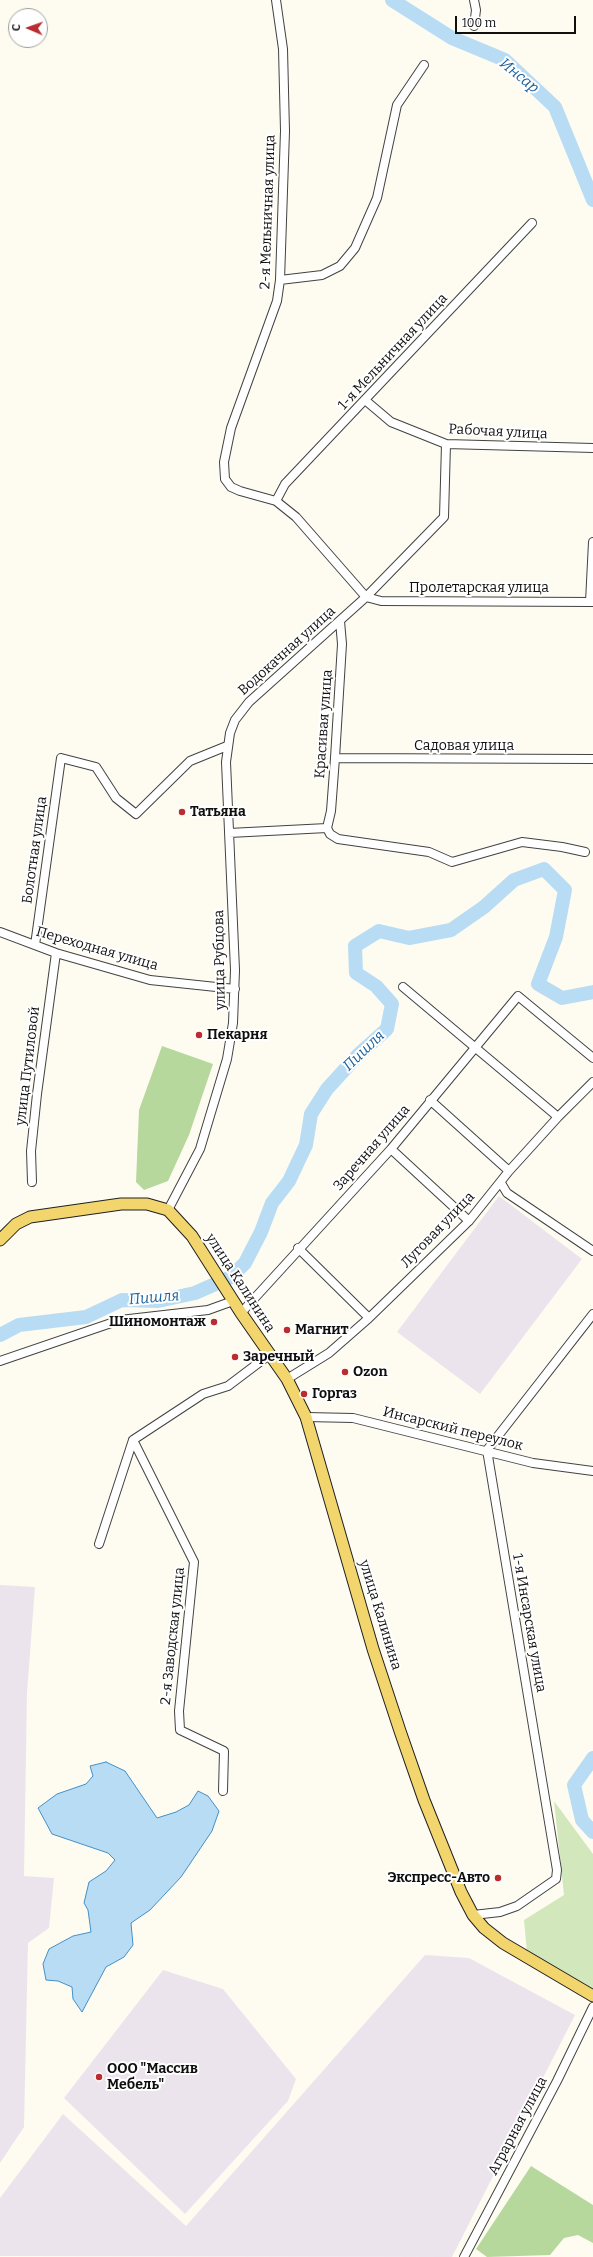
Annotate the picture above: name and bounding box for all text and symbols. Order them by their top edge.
north arrow [8,8,48,48]
scale bar [457,8,578,34]
text: 100 m [462,16,496,30]
text: С [10,24,23,31]
water label: Инсар [496,55,542,97]
street label: 2-я Мельничная улица [257,134,279,290]
street label: 1-я Мельничная улица [335,290,451,414]
street label: Рабочая улица [448,421,548,443]
street label: Пролетарская улица [409,580,549,596]
street label: Водокачная улица [235,603,339,699]
street label: Красивая улица [312,669,336,779]
street label: Садовая улица [414,738,514,754]
street label: Болотная улица [19,795,51,905]
place label: Татьяна [190,804,246,820]
marker: Татьяна [177,807,187,817]
street label: улица Рубцова [211,910,229,1010]
street label: Переходная улица [34,924,160,974]
street label: улица Путиловой [12,1005,44,1127]
place label: Пекарня [207,1027,268,1043]
water label: Пишля [340,1027,388,1075]
marker: Пекарня [194,1030,204,1040]
street label: Заречная улица [330,1102,414,1194]
street label: Луговая улица [398,1189,478,1271]
street label: улица Калинина [202,1230,278,1336]
water label: Пишля [128,1287,180,1309]
place label: Шиномонтаж [109,1314,206,1330]
marker: Шиномонтаж [209,1317,219,1327]
place label: Магнит [295,1322,348,1338]
marker: Магнит [282,1325,292,1335]
place label: Заречный [243,1349,314,1365]
marker: Заречный [230,1352,240,1362]
place label: Ozon [353,1364,387,1380]
marker: Ozon [340,1367,350,1377]
place label: Горгаз [312,1386,357,1402]
marker: Горгаз [299,1389,309,1399]
street label: Инсарский переулок [381,1403,525,1455]
street label: 1-я Инсарская улица [509,1552,549,1694]
street label: улица Калинина [355,1558,405,1672]
street label: 2-я Заводская улица [157,1566,189,1706]
place label: Экспресс-Авто [387,1870,490,1886]
marker: Экспресс-Авто [493,1873,503,1883]
place label: ООО "Массив Мебель" [107,2061,198,2094]
marker: ООО "Массив Мебель" [94,2072,104,2082]
street label: Аграрная улица [485,2074,551,2178]

